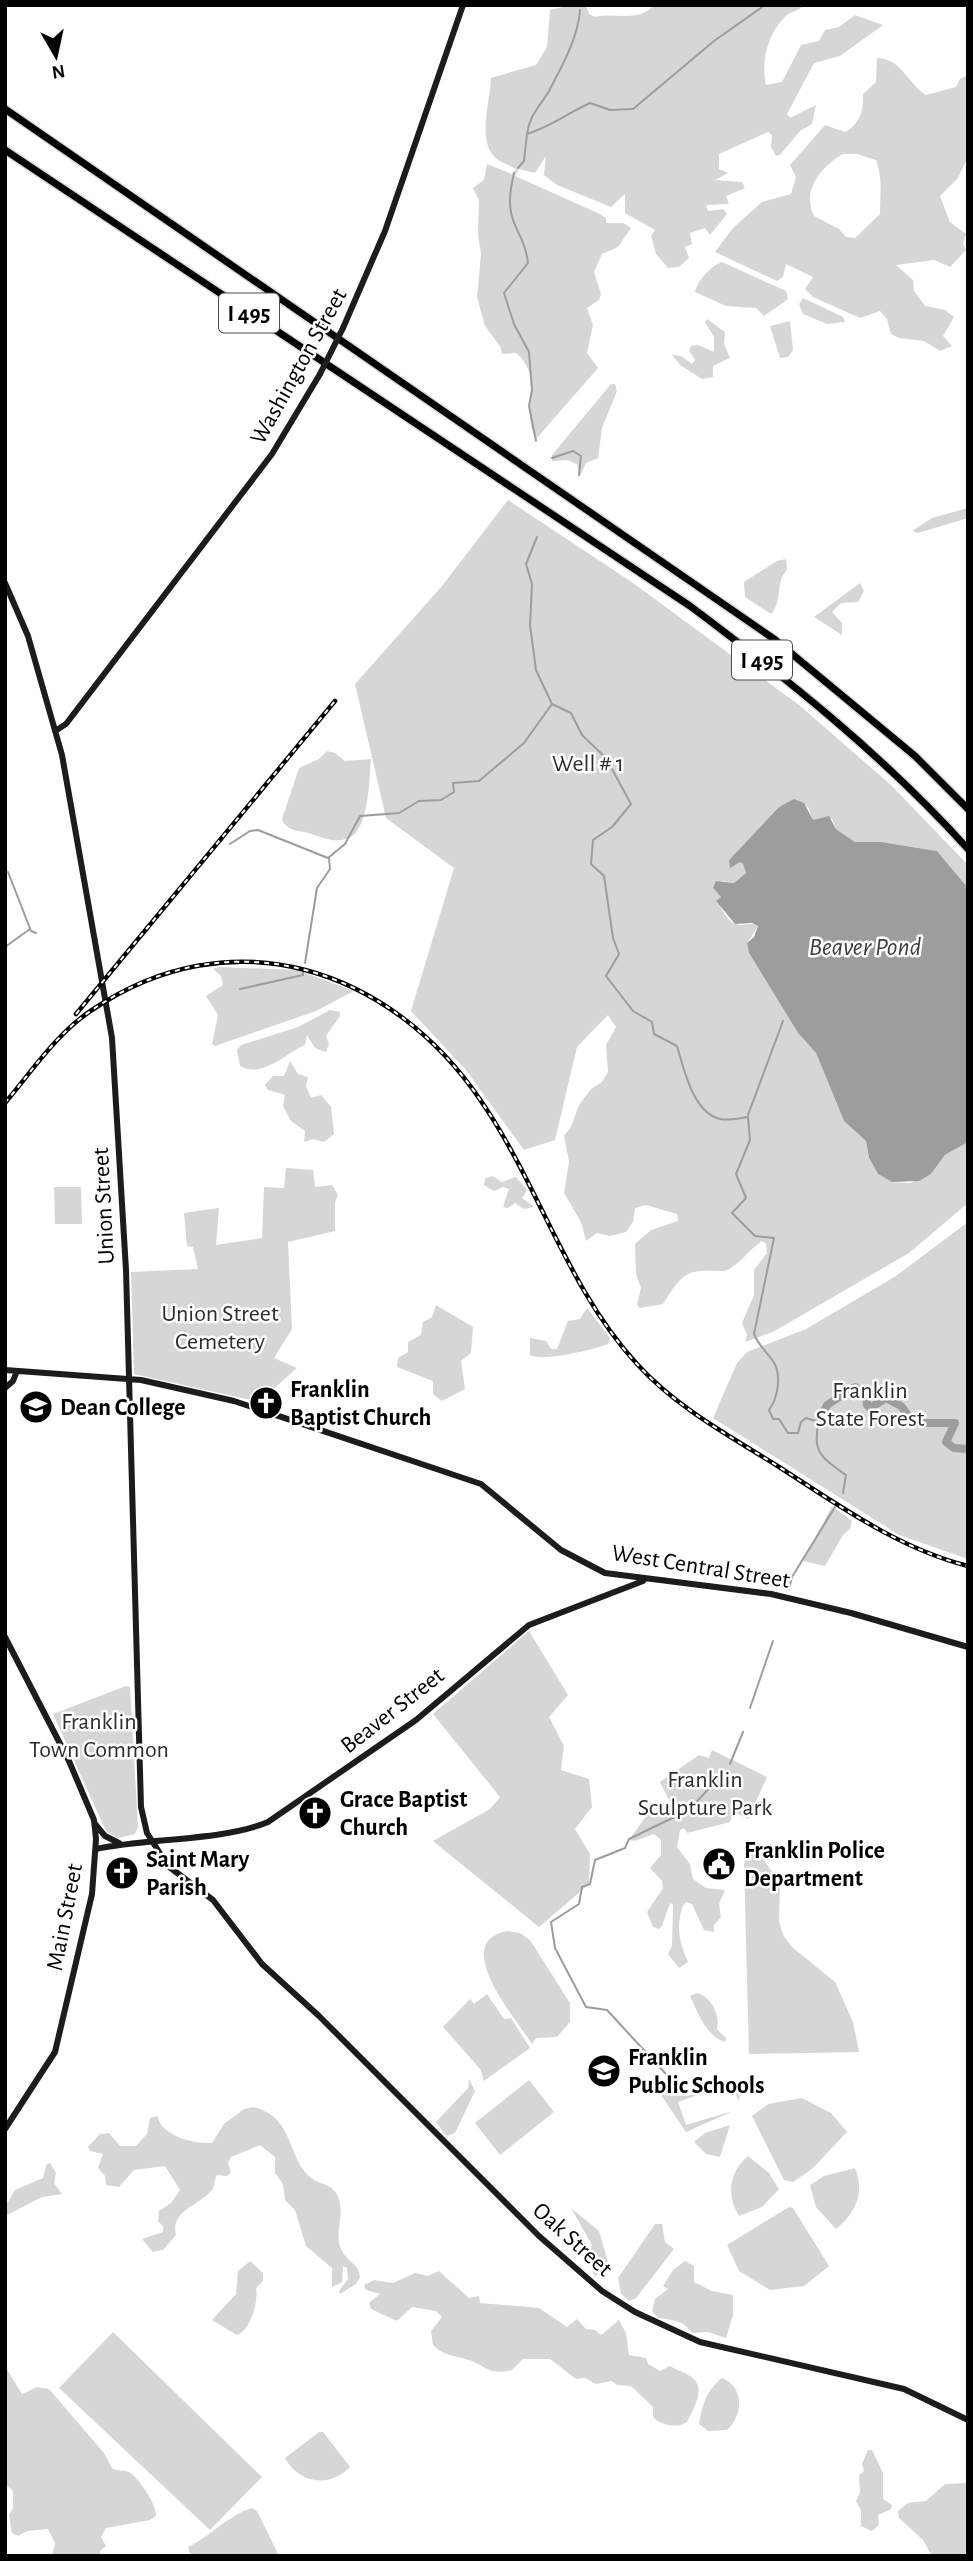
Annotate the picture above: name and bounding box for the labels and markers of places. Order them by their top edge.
place label: Franklin Baptist Church [290,1378,431,1430]
church icon: Franklin Baptist Church [247,1384,285,1422]
school or university icon: Dean College [17,1388,55,1426]
place label: Dean College [60,1396,186,1420]
place label: Grace Baptist Church [340,1788,467,1840]
church icon: Grace Baptist Church [296,1794,334,1832]
place label: Franklin Police Department [744,1839,885,1891]
public building icon: Franklin Police Department [700,1845,738,1883]
place label: Saint Mary Parish [146,1848,250,1900]
church icon: Saint Mary Parish [103,1854,141,1892]
place label: Franklin Public Schools [628,2046,764,2098]
school or university icon: Franklin Public Schools [585,2052,623,2090]

